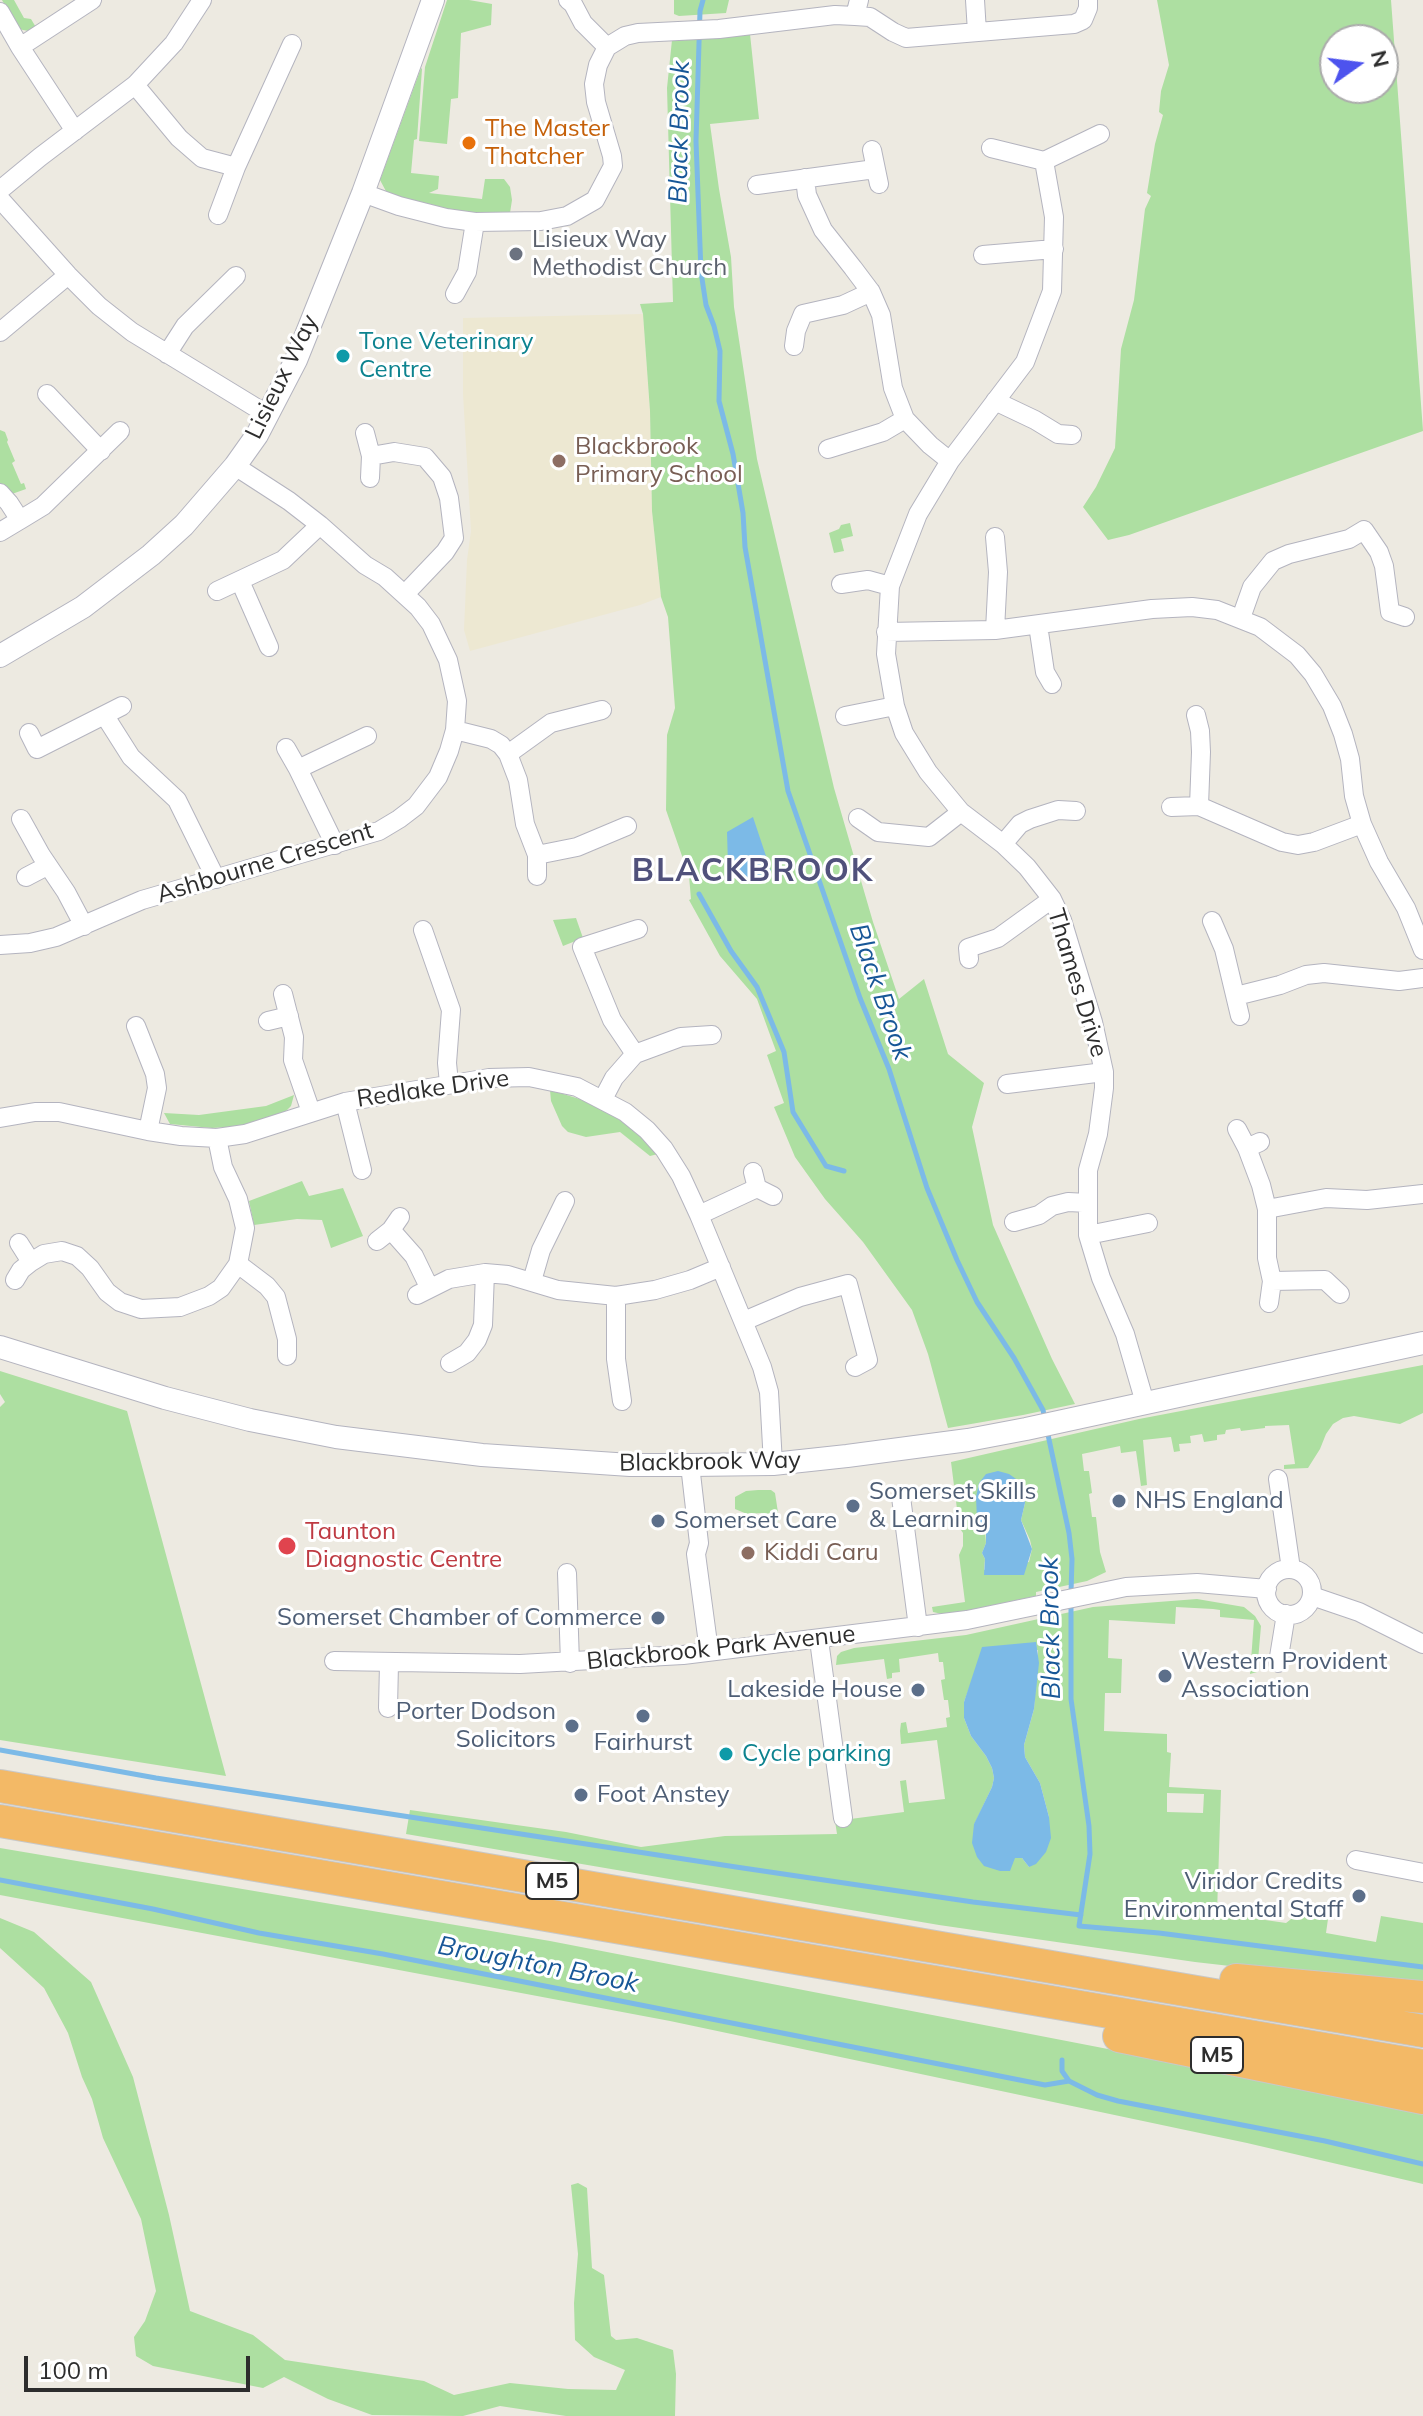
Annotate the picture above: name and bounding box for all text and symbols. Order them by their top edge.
north arrow [1319,24,1399,104]
text: N [1365,47,1396,70]
water label: Black Brook [663,60,697,204]
place label: The Master Thatcher [485,115,610,171]
marker: The Master Thatcher [460,134,478,152]
place label: Lisieux Way Methodist Church [532,226,727,282]
marker: Lisieux Way Methodist Church [507,245,525,263]
street label: Lisieux Way [240,310,324,444]
place label: Tone Veterinary Centre [359,328,534,384]
marker: Tone Veterinary Centre [334,347,352,365]
place label: Blackbrook Primary School [575,433,743,489]
marker: Blackbrook Primary School [550,452,568,470]
street label: Ashbourne Crescent [153,816,377,910]
district label: BLACKBROOK [632,852,874,890]
street label: Thames Drive [1041,906,1113,1060]
water label: Black Brook [842,920,918,1064]
street label: Redlake Drive [355,1064,511,1114]
street label: Blackbrook Way [619,1446,801,1478]
place label: Somerset Skills & Learning [869,1478,1036,1534]
place label: NHS England [1135,1487,1284,1515]
marker: NHS England [1110,1492,1128,1510]
marker: Somerset Skills & Learning [844,1497,862,1515]
place label: Somerset Care [674,1507,837,1535]
marker: Somerset Care [649,1512,667,1530]
place label: Taunton Diagnostic Centre [305,1518,502,1574]
marker: Taunton Diagnostic Centre [276,1535,298,1557]
place label: Kiddi Caru [764,1539,879,1567]
marker: Kiddi Caru [739,1544,757,1562]
water label: Black Brook [1034,1556,1068,1700]
place label: Somerset Chamber of Commerce [277,1604,642,1632]
marker: Somerset Chamber of Commerce [649,1609,667,1627]
street label: Blackbrook Park Avenue [585,1620,857,1676]
place label: Western Provident Association [1181,1648,1387,1704]
marker: Western Provident Association [1156,1667,1174,1685]
place label: Lakeside House [727,1676,902,1704]
marker: Lakeside House [909,1681,927,1699]
place label: Porter Dodson Solicitors [396,1698,556,1754]
marker: Fairhurst [634,1707,652,1725]
marker: Porter Dodson Solicitors [563,1717,581,1735]
place label: Fairhurst [594,1729,692,1757]
place label: Cycle parking [742,1740,891,1768]
marker: Cycle parking [717,1745,735,1763]
place label: Foot Anstey [597,1781,729,1809]
marker: Foot Anstey [572,1786,590,1804]
road number: M5 [526,1863,578,1899]
place label: Viridor Credits Environmental Staff [1124,1868,1343,1924]
marker: Viridor Credits Environmental Staff [1350,1887,1368,1905]
water label: Broughton Brook [435,1930,641,2000]
road number: M5 [1191,2037,1243,2073]
scale bar [28,2340,254,2390]
text: 100 m [38,2355,109,2385]

